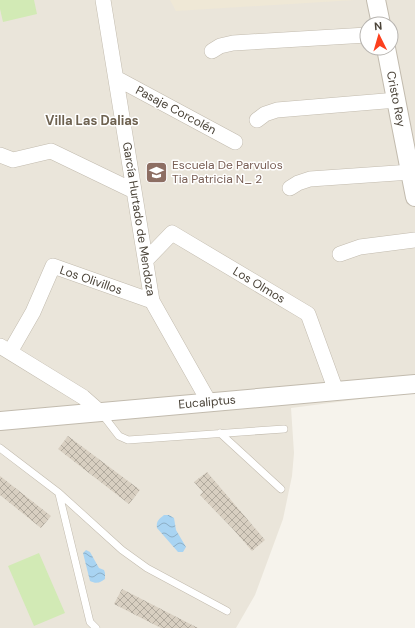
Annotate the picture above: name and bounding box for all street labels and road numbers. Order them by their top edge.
street label: Cristo Rey [383,70,409,129]
street label: Pasaje Corcolén [133,82,219,138]
street label: García Hurtado de Mendoza [119,141,159,297]
street label: Los Olivillos [58,262,124,298]
street label: Los Olmos [230,263,288,307]
street label: Eucaliptus [178,392,236,412]

